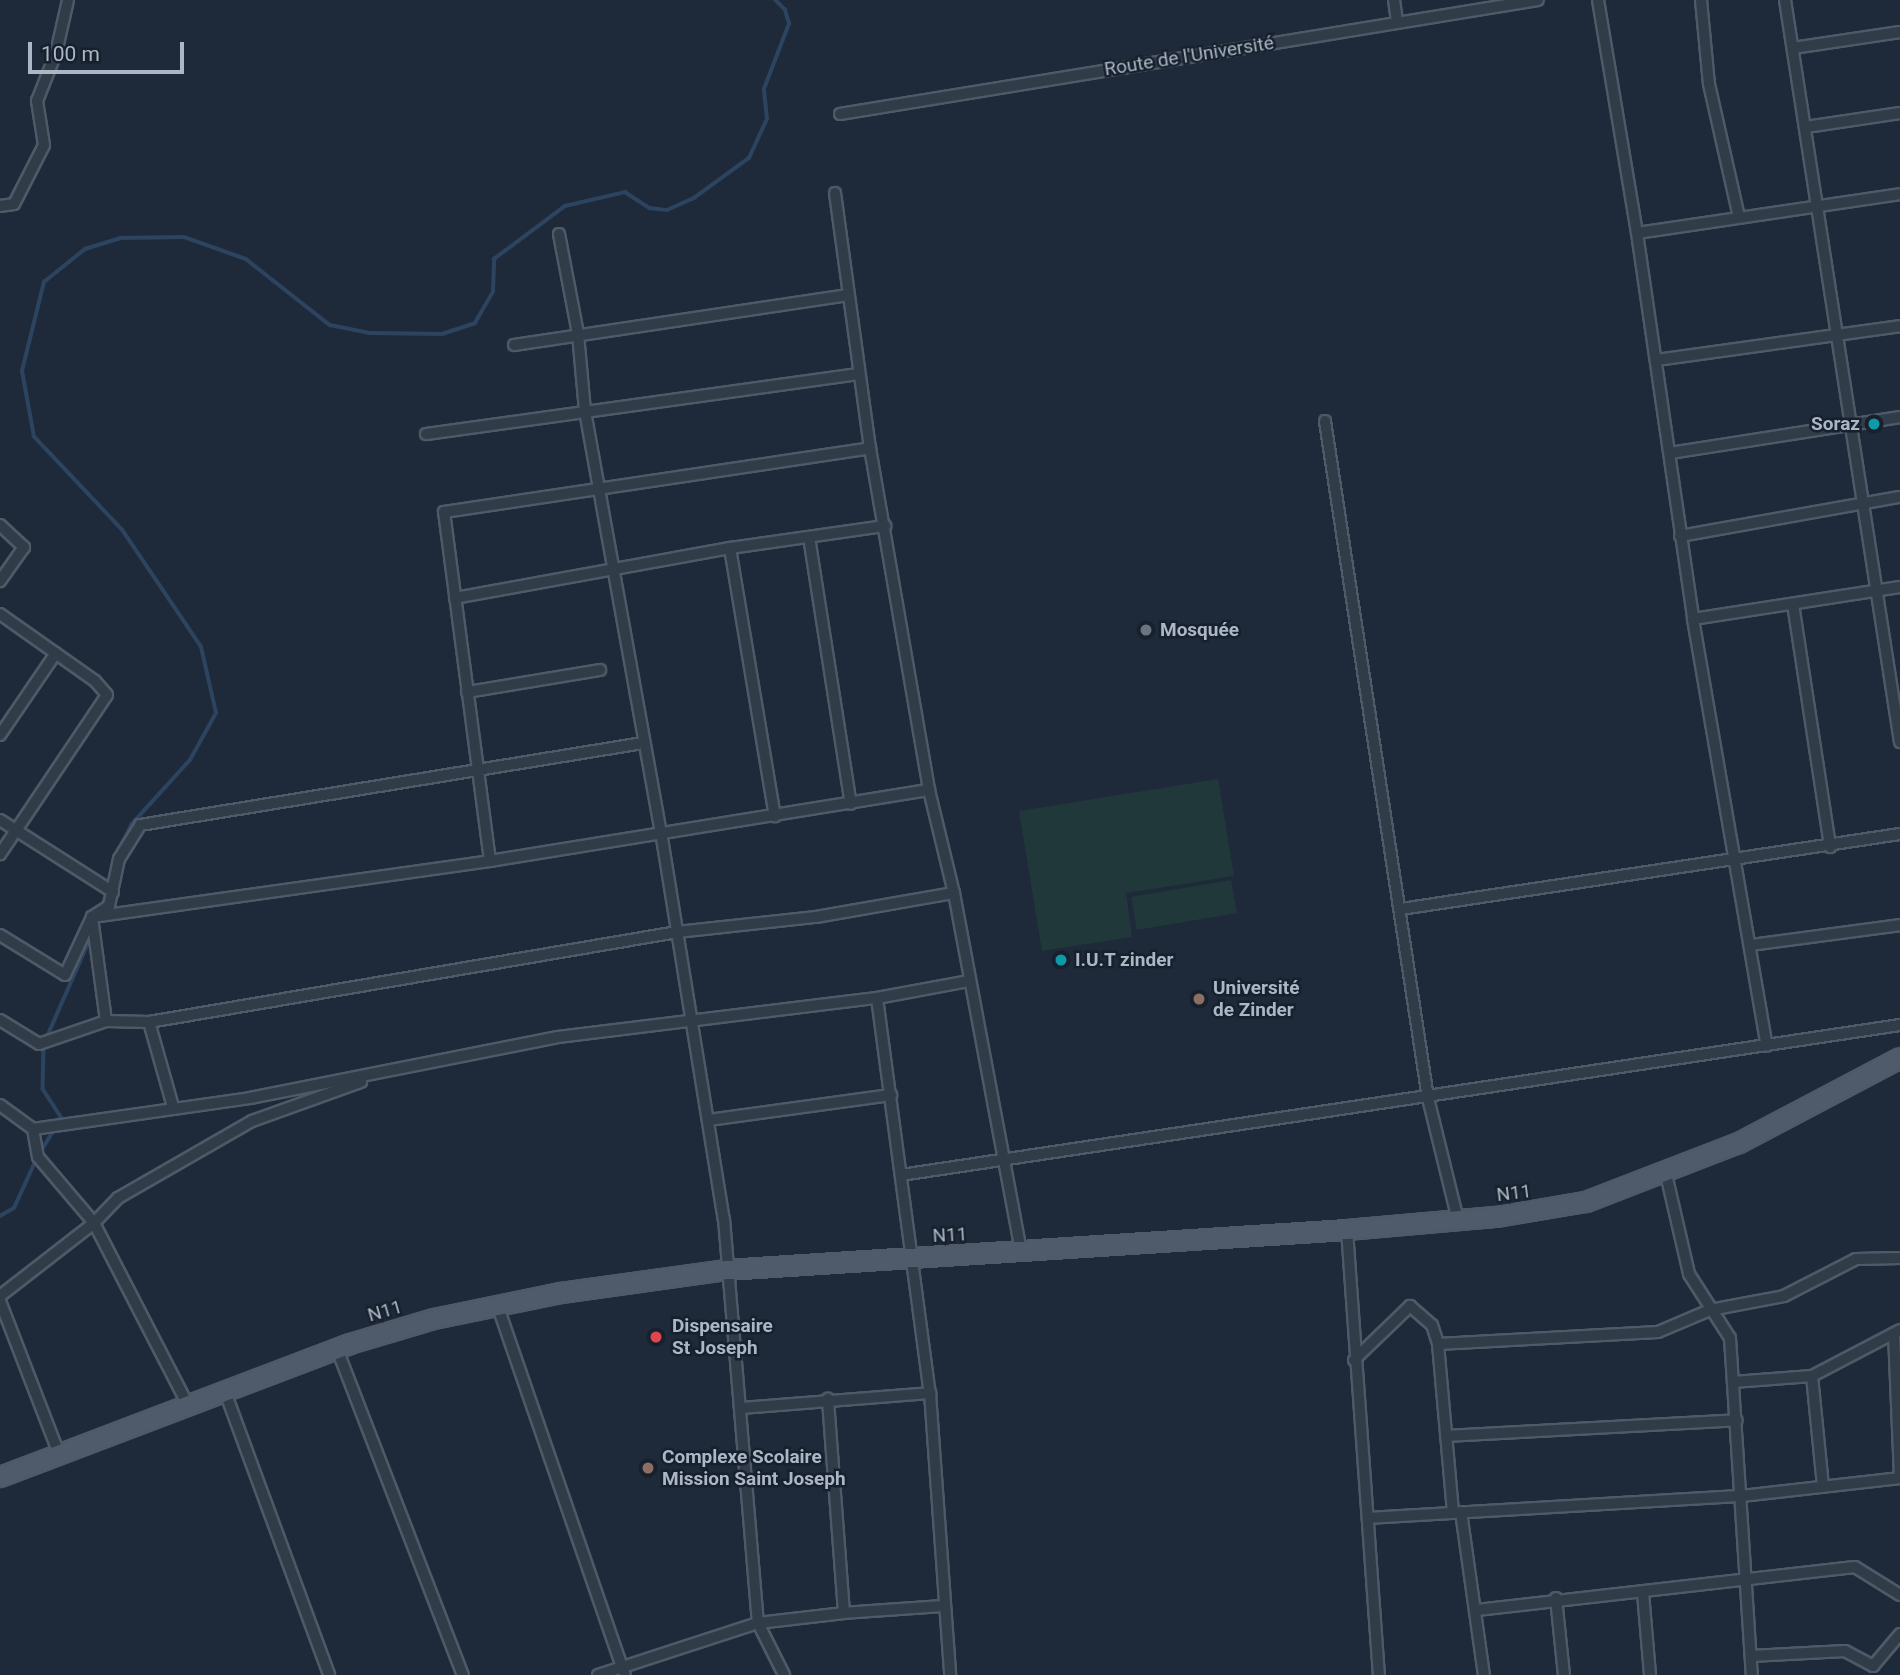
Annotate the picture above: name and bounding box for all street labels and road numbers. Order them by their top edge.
street label: Route de l'Université [1103,31,1275,81]
street label: N11 [1495,1180,1533,1206]
street label: N11 [932,1223,968,1247]
street label: N11 [365,1295,405,1327]

